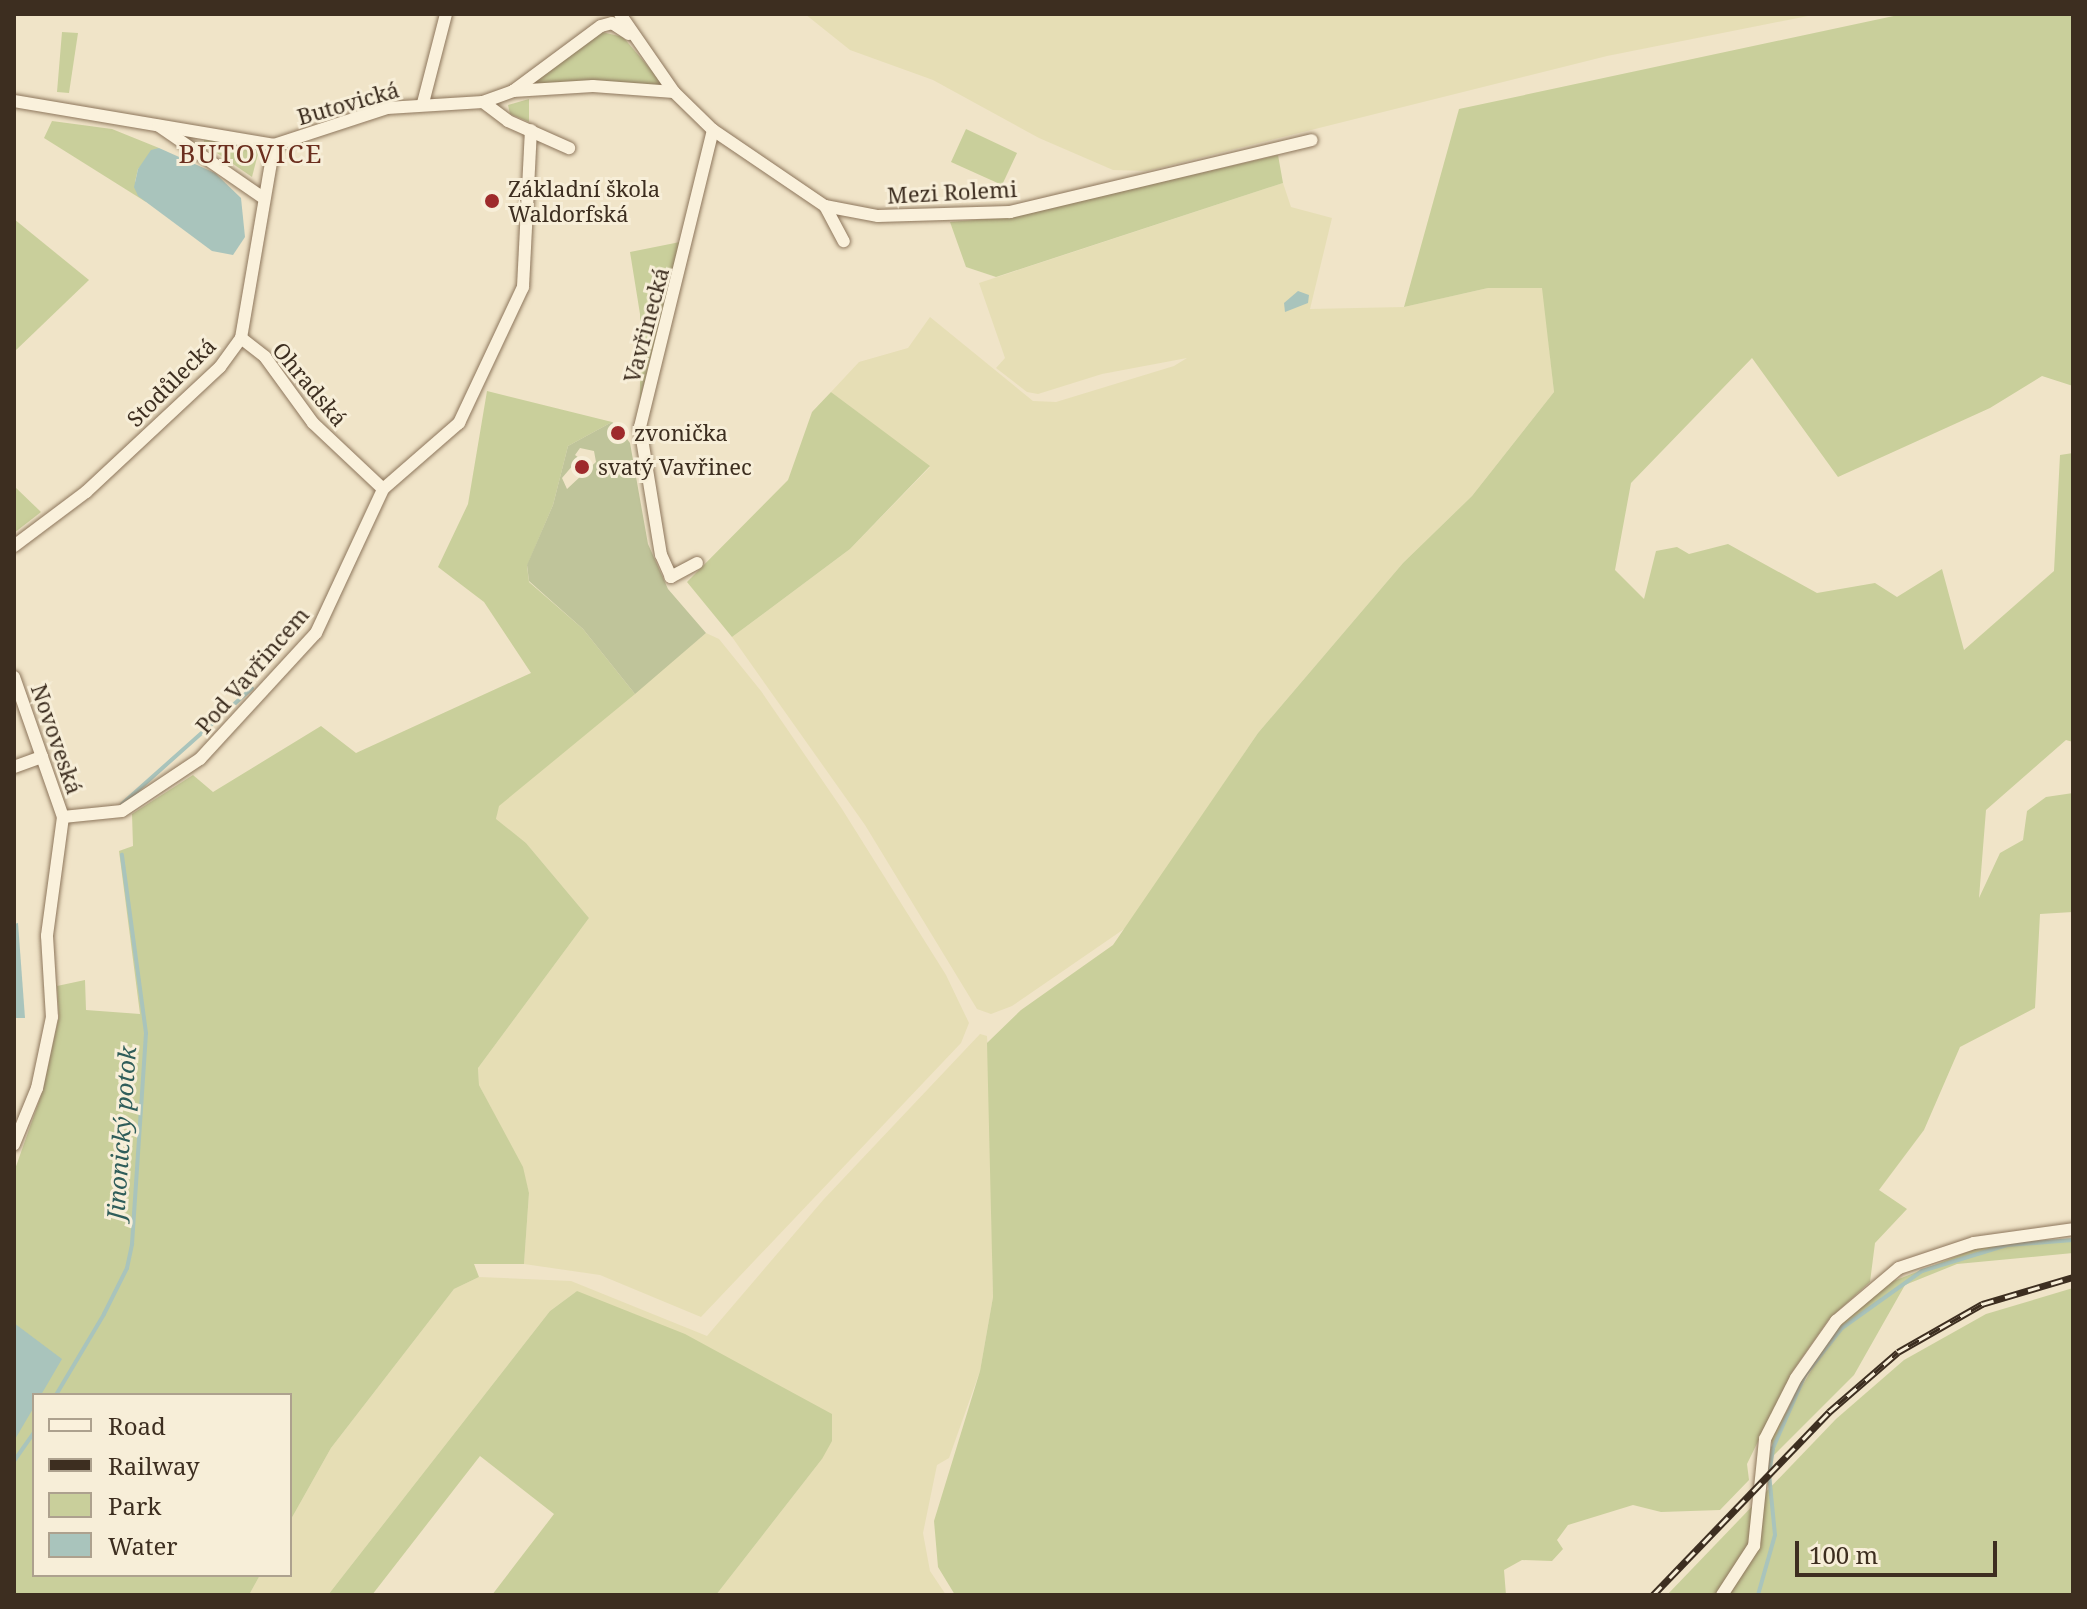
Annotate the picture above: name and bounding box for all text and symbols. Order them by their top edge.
street label: Butovická [294,76,402,130]
district label: BUTOVICE [178,138,324,170]
place label: Základní škola Waldorfská [508,175,660,226]
street label: Mezi Rolemi [886,175,1018,209]
marker: Základní škola Waldorfská [483,192,501,210]
street label: Vavřinecká [618,265,674,385]
street label: Stodůlecká [121,332,221,432]
street label: Ohradská [267,337,353,431]
place label: zvonička [634,420,728,446]
marker: zvonička [609,424,627,442]
place label: svatý Vavřinec [598,454,752,480]
marker: svatý Vavřinec [573,458,591,476]
street label: Pod Vavřincem [190,601,314,739]
street label: Novoveská [26,681,88,797]
water label: Jinonický potok [101,1045,141,1221]
legend [32,1393,292,1577]
text: Road [108,1409,166,1442]
text: Railway [108,1449,200,1482]
text: Park [108,1489,161,1522]
scale bar [1799,1525,2001,1575]
text: Water [108,1529,178,1562]
text: 100 m [1809,1538,1878,1571]

